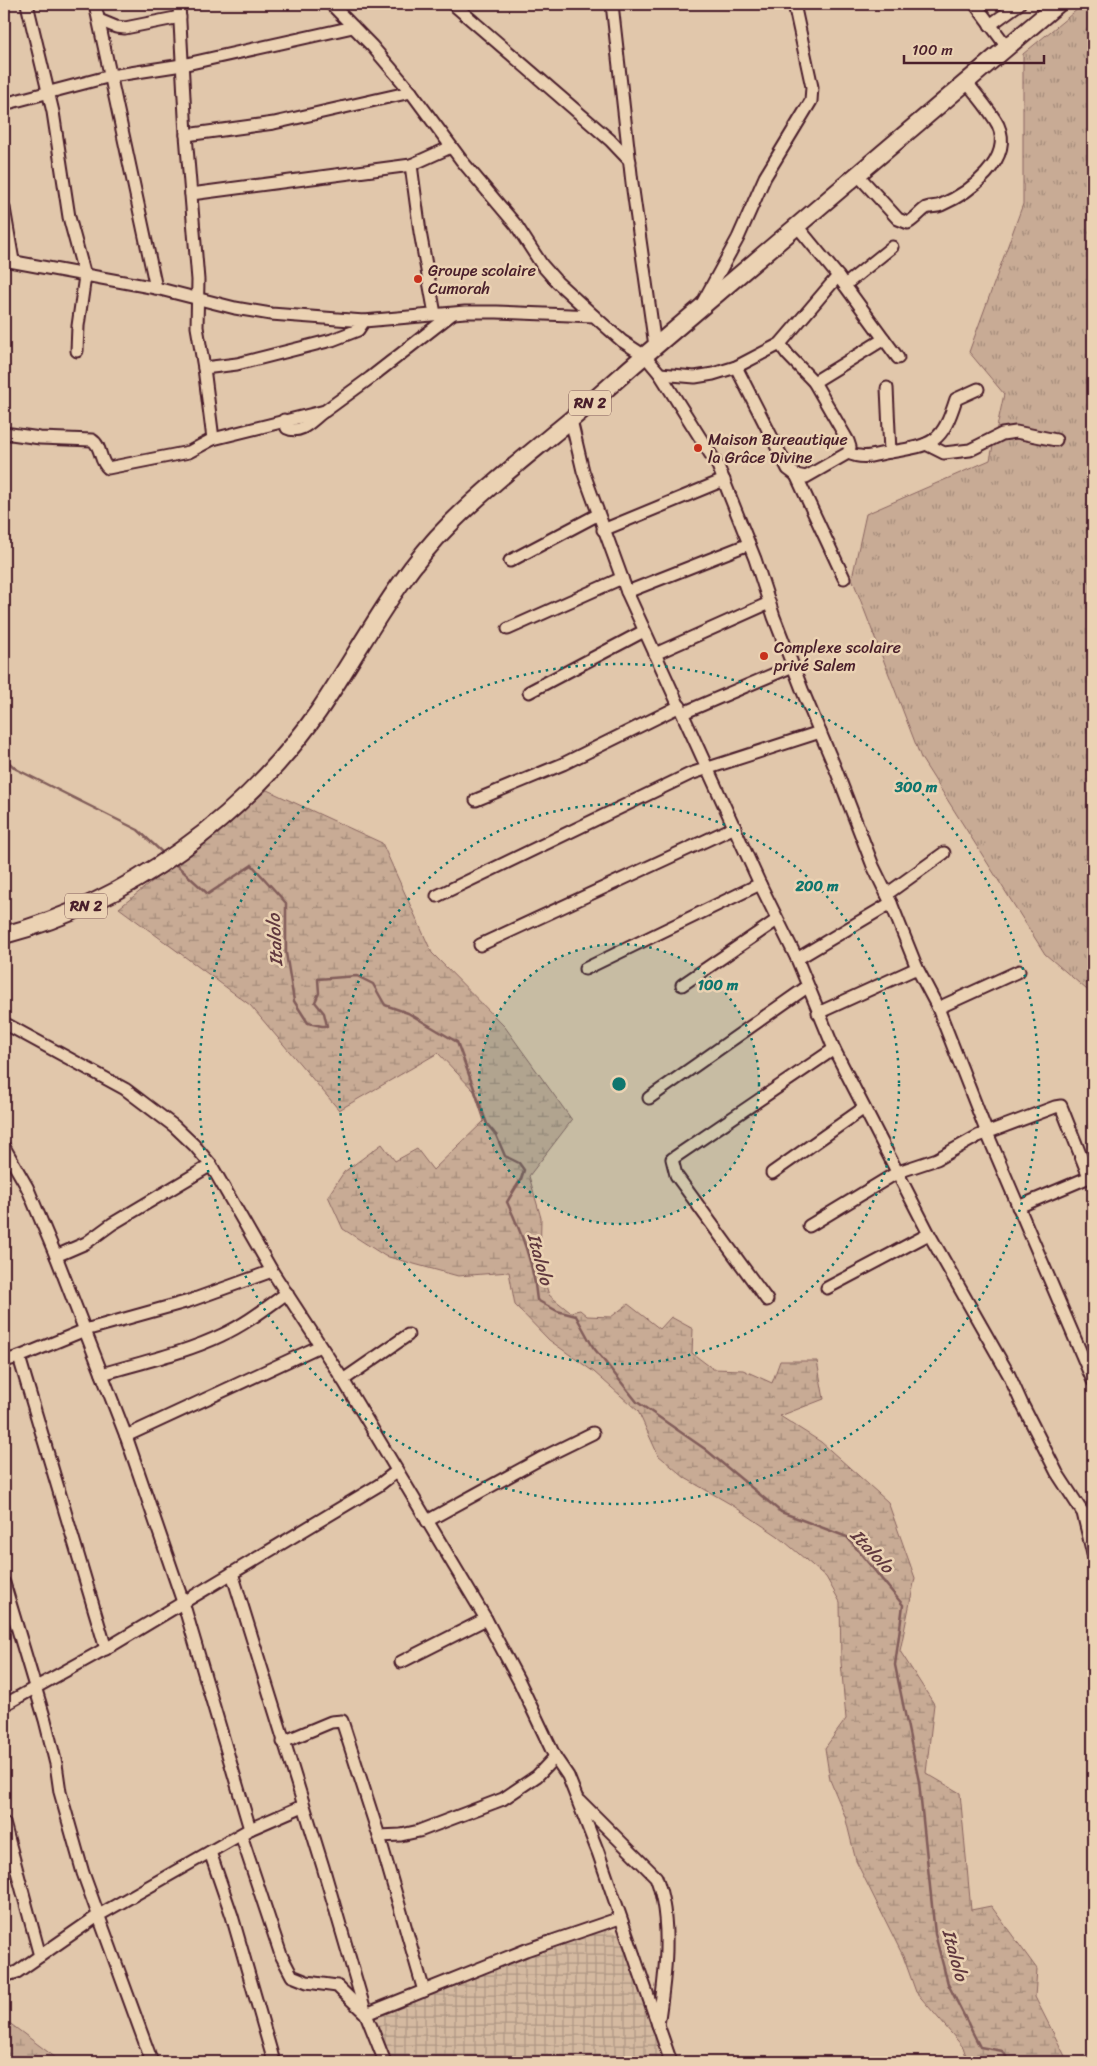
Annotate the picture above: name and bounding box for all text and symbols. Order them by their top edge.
scale bar [904,32,1044,64]
text: 100 m [912,37,953,63]
place label: Groupe scolaire Cumorah [428,256,536,303]
marker: Groupe scolaire Cumorah [412,273,424,285]
road number: RN 2 [569,390,611,416]
place label: Maison Bureautique la Grâce Divine [708,425,848,472]
marker: Maison Bureautique la Grâce Divine [692,442,704,454]
place label: Complexe scolaire privé Salem [773,633,901,680]
marker: Complexe scolaire privé Salem [758,650,770,662]
text: 300 m [894,774,938,800]
text: 200 m [794,873,839,899]
road number: RN 2 [65,894,107,918]
water label: Italolo [258,912,292,968]
text: 100 m [698,972,739,998]
centre of rings [610,1075,628,1093]
water label: Italolo [518,1229,563,1289]
water label: Italolo [842,1520,902,1582]
water label: Italolo [933,1925,978,1985]

